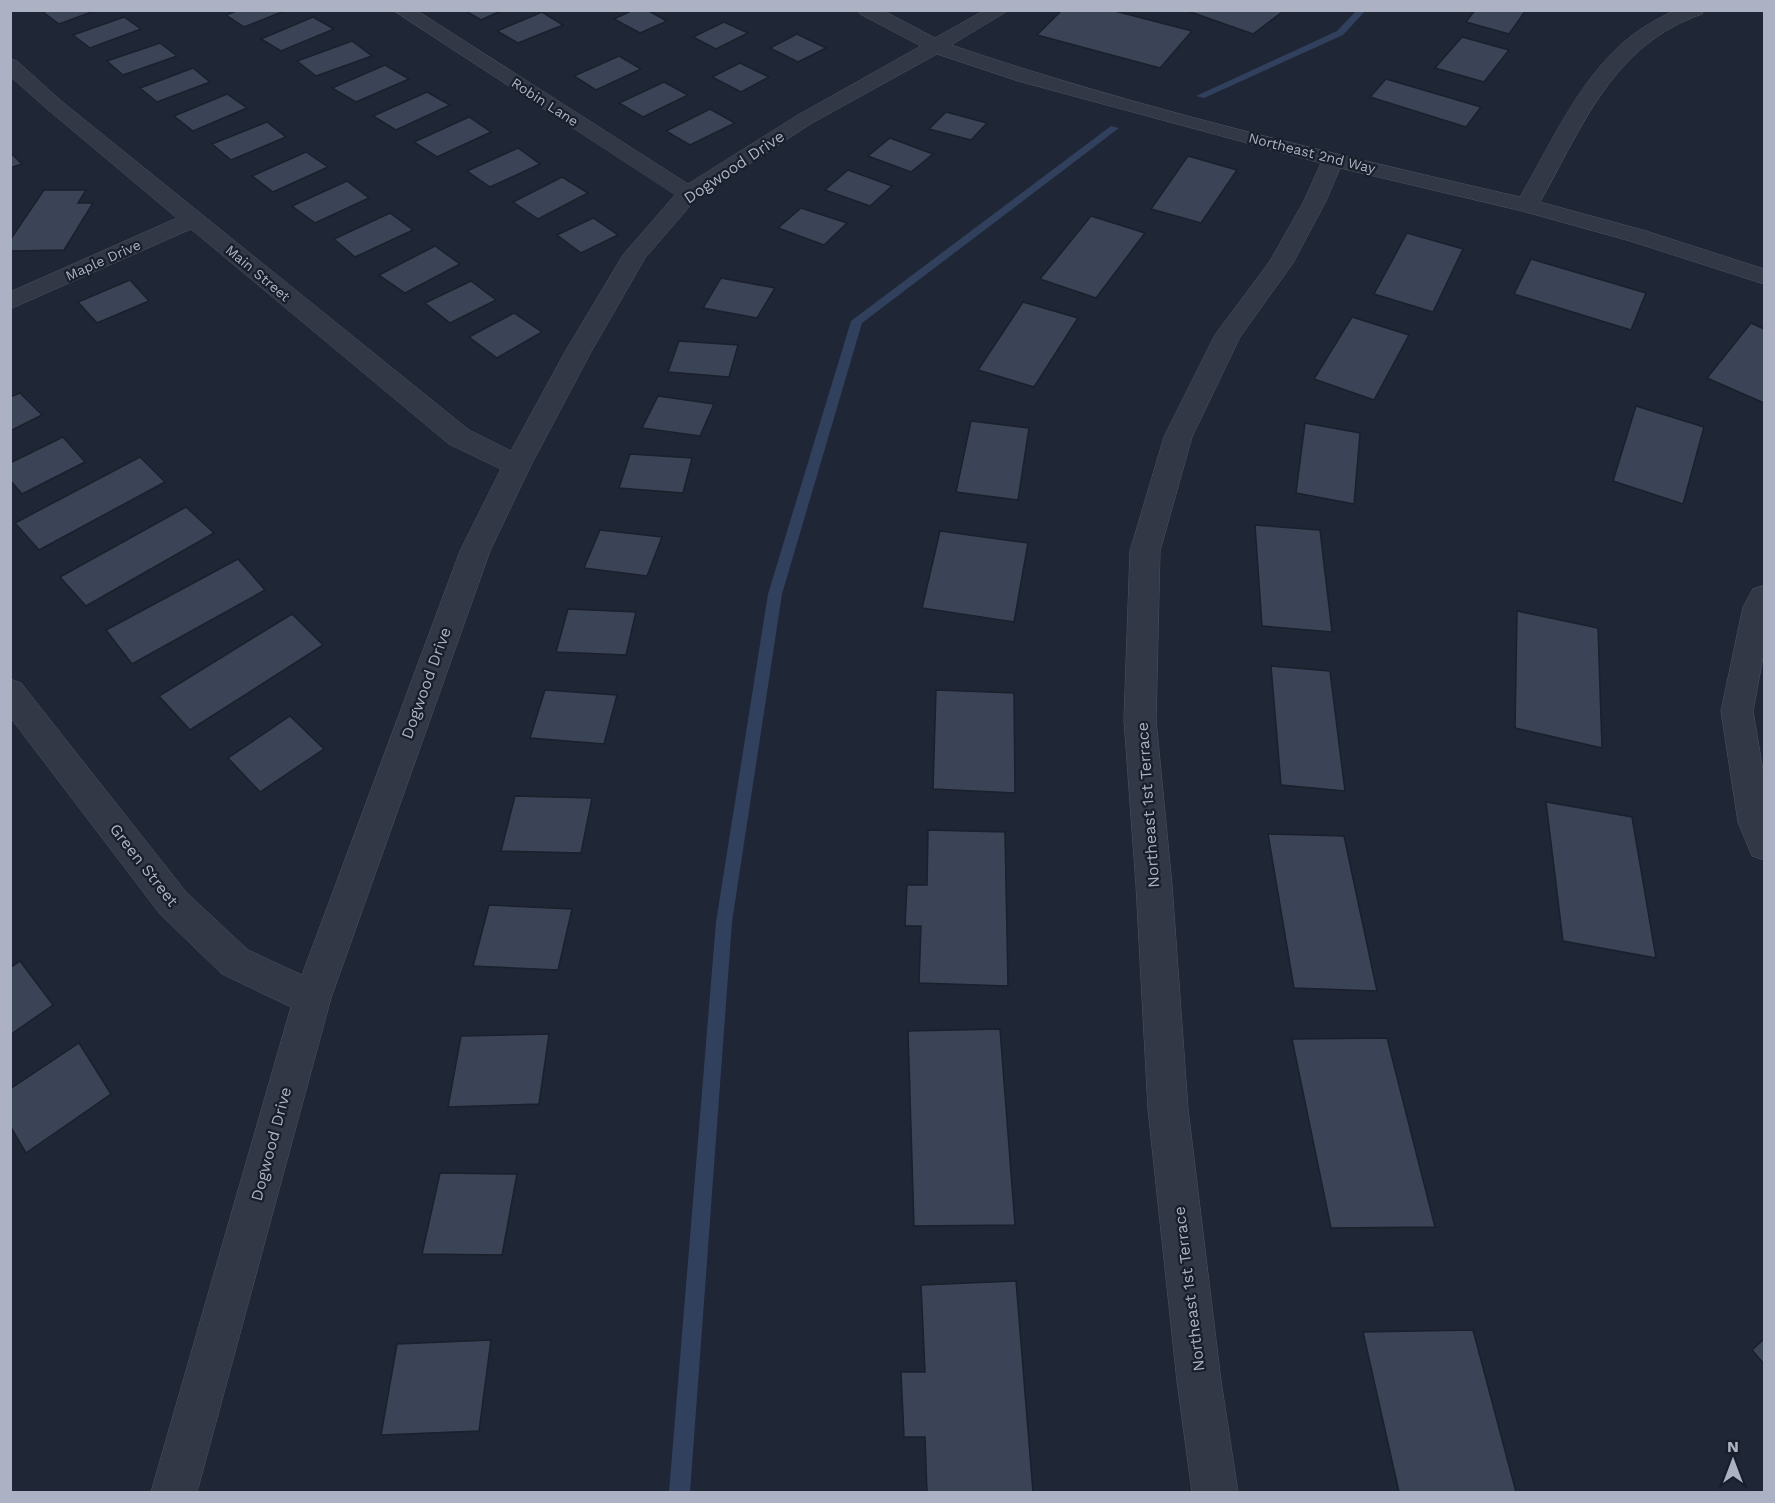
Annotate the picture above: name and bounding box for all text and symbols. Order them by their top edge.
street label: Robin Lane [509,74,581,130]
street label: Dogwood Drive [680,126,788,208]
street label: Northeast 2nd Way [1247,130,1378,177]
street label: Maple Drive [63,236,143,284]
street label: Main Street [223,241,294,305]
street label: Dogwood Drive [397,625,455,741]
street label: Northeast 1st Terrace [1133,722,1163,888]
street label: Green Street [106,820,182,910]
street label: Dogwood Drive [247,1085,295,1203]
street label: Northeast 1st Terrace [1169,1205,1209,1373]
north arrow [1703,1431,1763,1491]
text: N [1727,1437,1739,1456]

